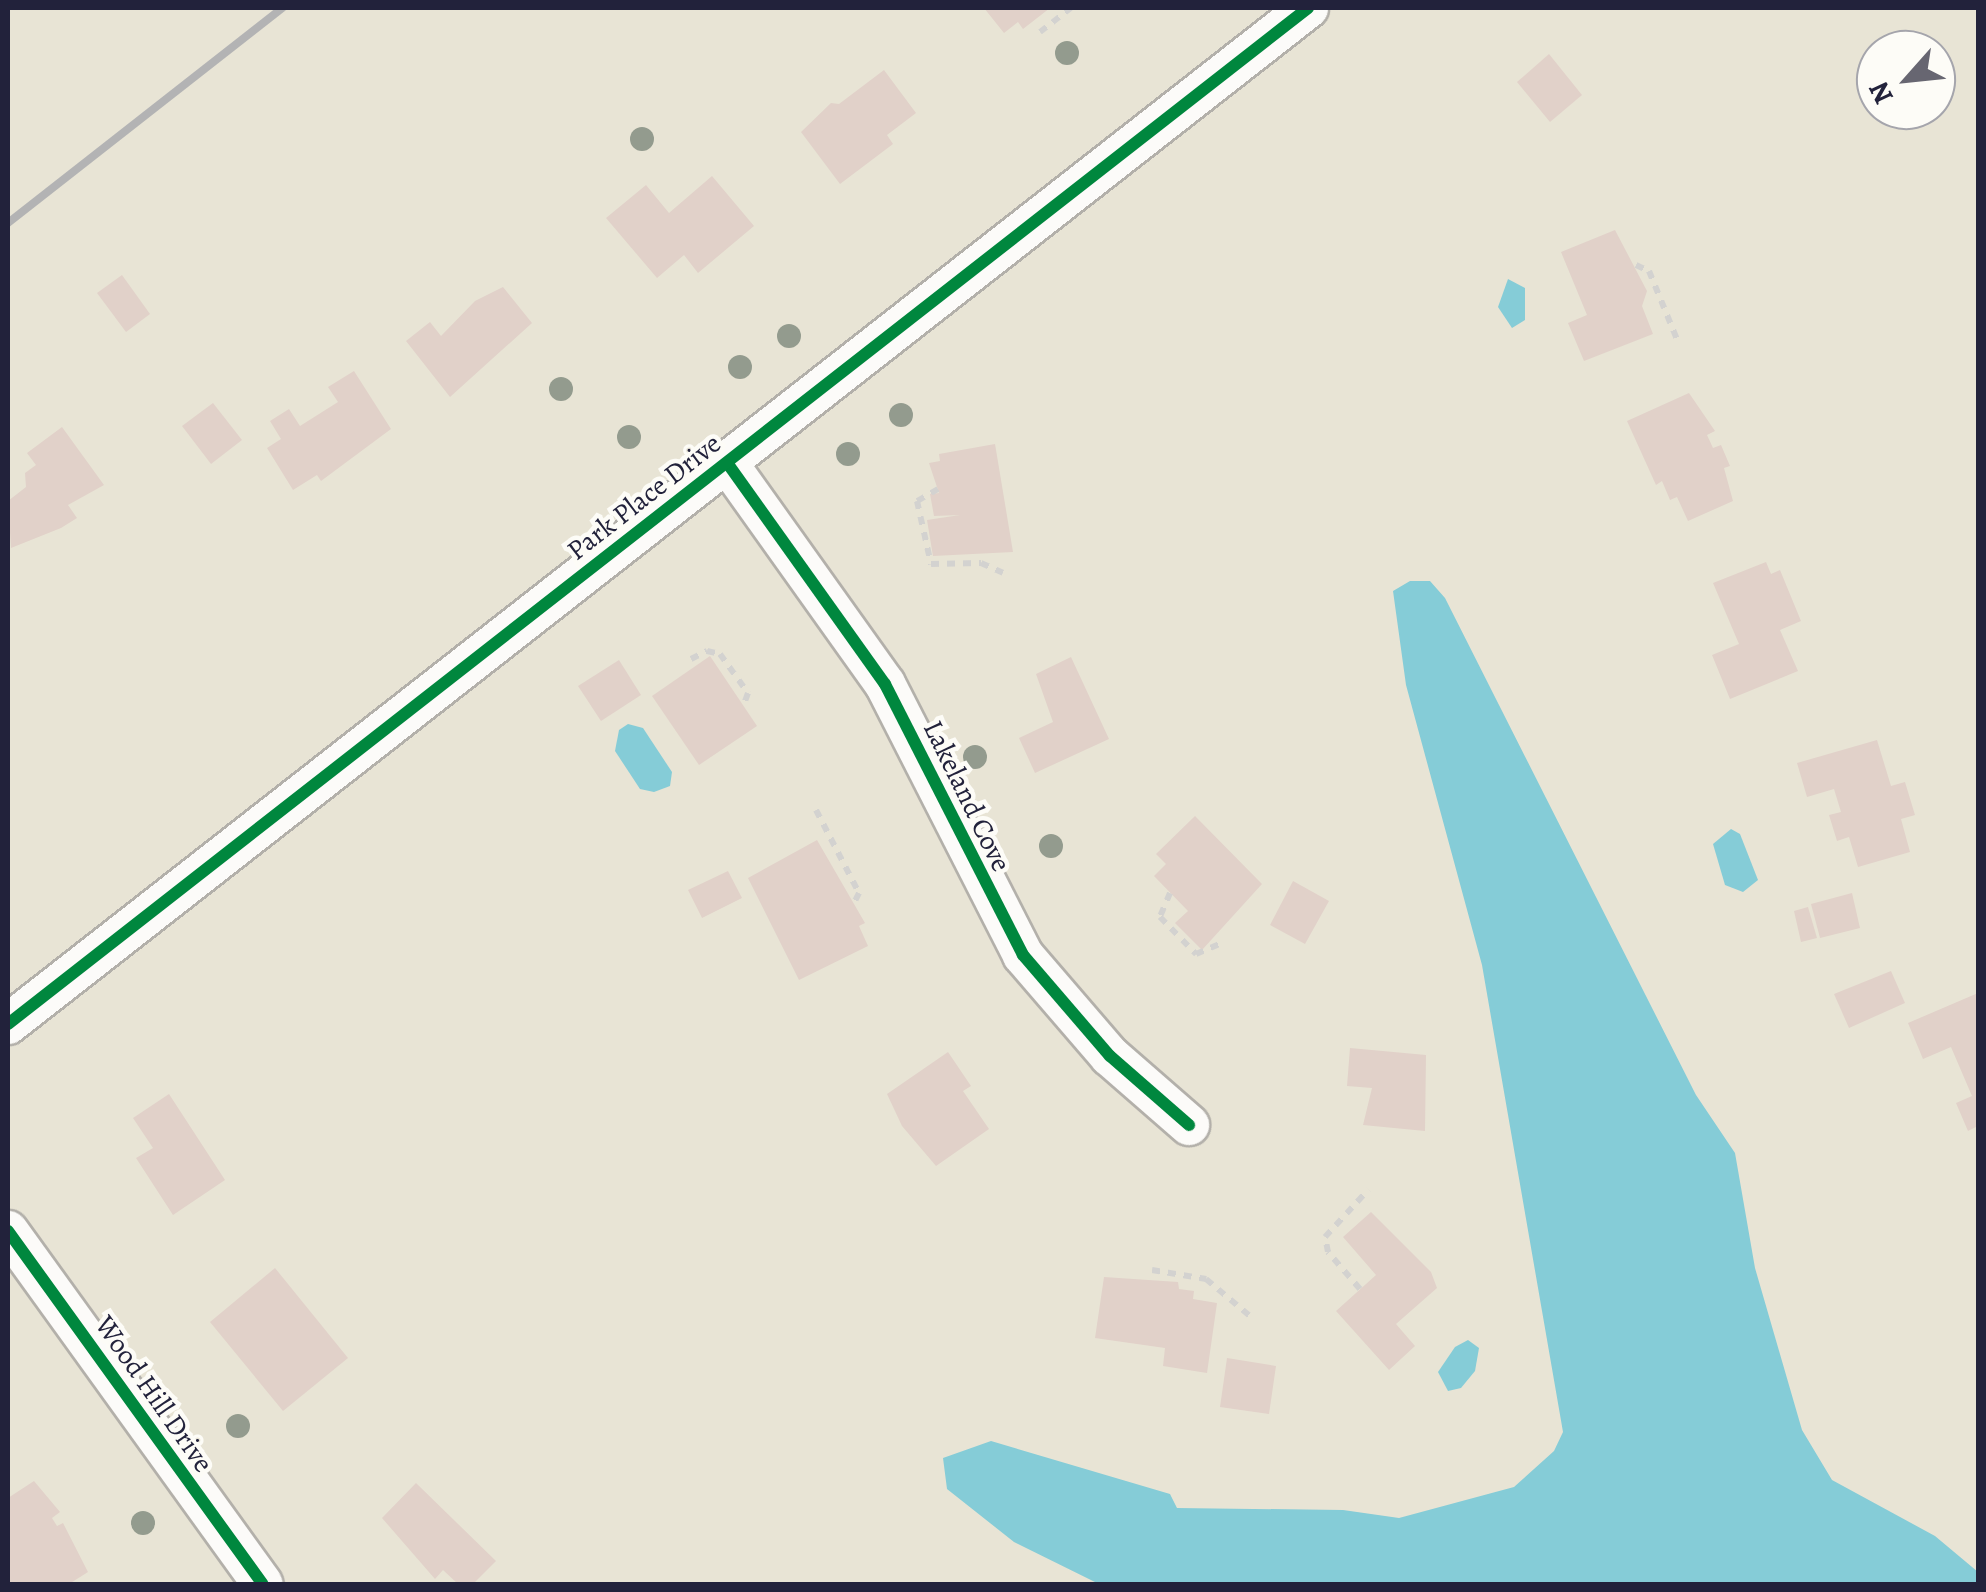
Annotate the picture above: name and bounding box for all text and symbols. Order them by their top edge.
north arrow [1856,30,1956,130]
text: N [1859,75,1903,110]
street label: Park Place Drive [560,427,728,567]
street label: Lakeland Cove [916,715,1018,877]
street label: Wood Hill Drive [88,1309,220,1479]

